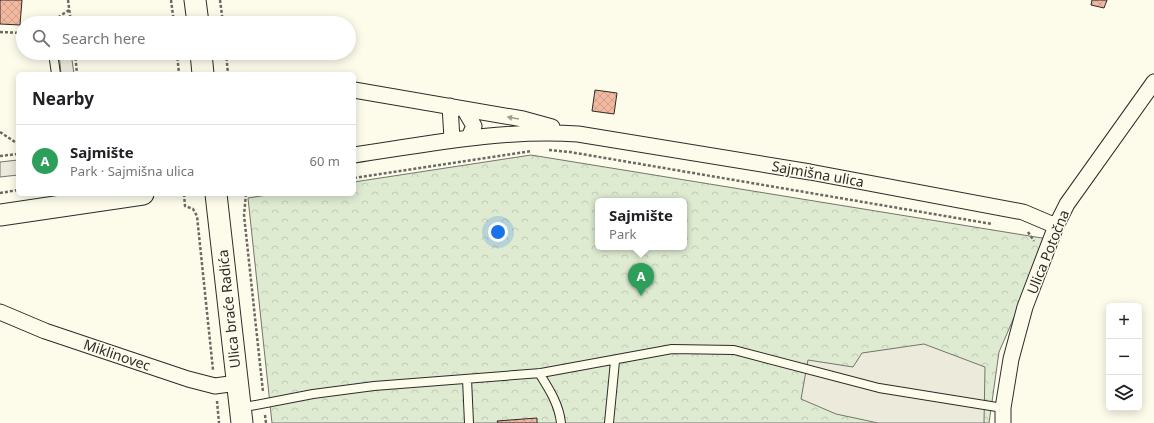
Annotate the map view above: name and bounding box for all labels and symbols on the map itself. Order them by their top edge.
one-way arrow [507,115,519,121]
street label: Sajmišna ulica [771,156,866,191]
street label: Ulica Potočna [1022,207,1073,297]
your location [488,222,508,242]
street label: Ulica braće Radića [213,249,244,369]
pin: A [628,263,654,296]
street label: Miklinovec [81,334,153,375]

